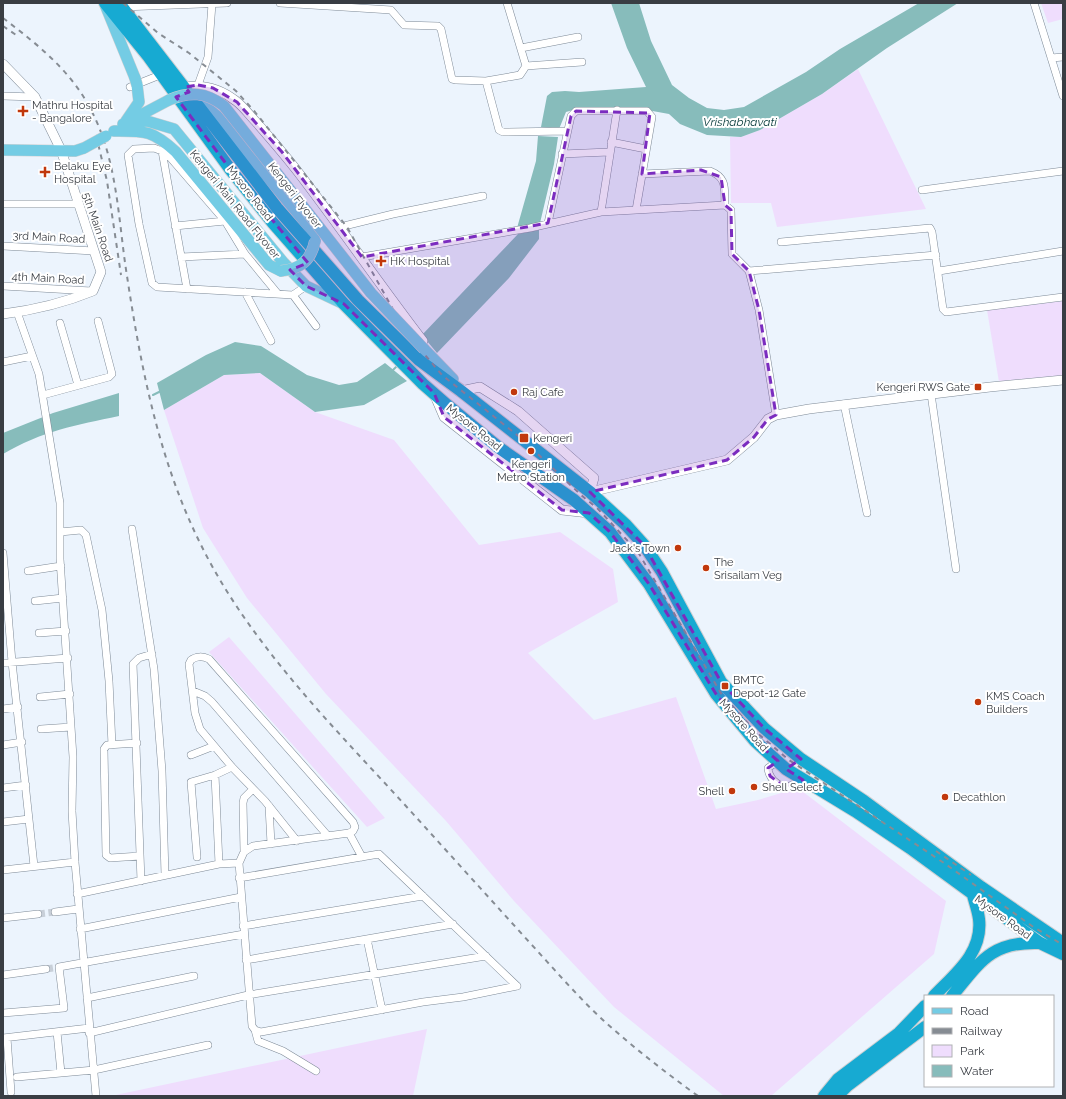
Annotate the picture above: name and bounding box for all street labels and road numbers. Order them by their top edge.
street label: Kengeri Main Road Flyover [187,147,282,261]
street label: Kengeri Flyover [265,160,324,231]
street label: Mysore Road [224,163,275,224]
street label: 5th Main Road [80,191,116,264]
street label: 3rd Main Road [12,229,86,246]
street label: 4th Main Road [11,270,85,287]
street label: Mysore Road [444,401,504,454]
street label: Mysore Road [716,696,771,755]
street label: Mysore Road [972,893,1034,942]

